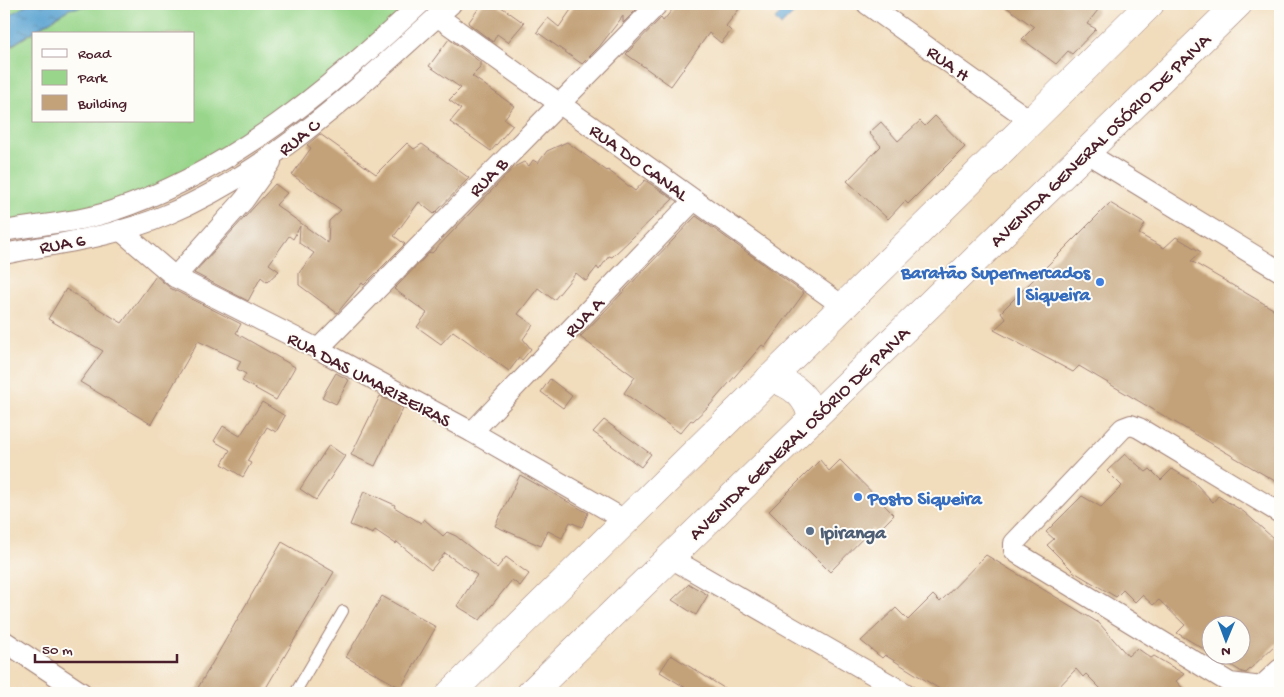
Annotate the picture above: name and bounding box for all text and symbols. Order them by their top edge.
street label: AVENIDA GENERAL OSÓRIO DE PAIVA [986,28,1218,253]
legend [32,32,195,122]
street label: RUA H [921,42,973,88]
text: Road [78,46,112,64]
text: Park [77,70,108,88]
text: Building [77,96,127,114]
street label: RUA C [275,114,327,162]
street label: RUA DO CANAL [584,120,693,208]
street label: RUA B [465,153,515,203]
street label: RUA 6 [38,230,88,261]
place label: Baratão Supermercados | Siqueira [900,263,1091,308]
marker: Baratão Supermercados | Siqueira [1094,276,1106,288]
street label: RUA A [561,292,612,344]
street label: AVENIDA GENERAL OSÓRIO DE PAIVA [685,321,917,546]
street label: RUA DAS UMARIZEIRAS [283,328,454,434]
place label: Posto Siqueira [867,489,983,512]
marker: Posto Siqueira [852,491,864,503]
place label: Ipiranga [820,523,887,546]
marker: Ipiranga [804,525,816,537]
north arrow [1202,614,1252,664]
scale bar [35,632,178,664]
text: 50 m [42,642,73,660]
text: N [1221,642,1231,659]

